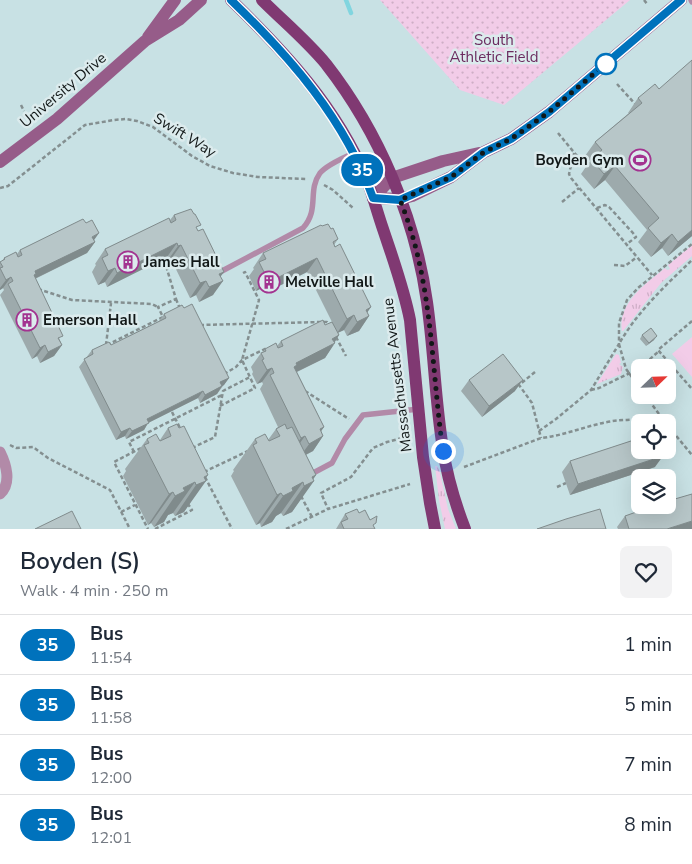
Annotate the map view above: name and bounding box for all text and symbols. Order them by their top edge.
park label: South Athletic Field [449,30,539,67]
street label: University Drive [16,48,110,132]
unlabelled marker [595,53,617,75]
street label: Swift Way [150,108,220,162]
sports icon: Boyden Gym [628,148,652,172]
place label: Boyden Gym [535,150,624,170]
line badge: 35 [340,154,384,186]
text: 35 [351,158,373,182]
building icon: James Hall [116,250,140,274]
place label: James Hall [143,252,220,272]
building icon: Melville Hall [257,270,281,294]
place label: Melville Hall [285,272,374,292]
street label: Massachusetts Avenue [378,297,416,453]
building icon: Emerson Hall [15,308,39,332]
place label: Emerson Hall [43,310,137,330]
north arrow [631,359,676,404]
map controls [631,359,676,514]
button: locate [631,414,676,459]
your location [431,439,456,464]
button: layers [631,469,676,514]
text: Boyden (S) [20,545,140,577]
button: heart [620,546,672,598]
text: Walk · 4 min · 250 m [20,580,168,602]
text: Bus [90,621,123,647]
text: 1 min [624,632,672,658]
text: 35 [37,633,58,657]
text: 11:54 [90,647,132,669]
text: Bus [90,681,123,707]
text: 5 min [624,692,672,718]
text: 35 [37,693,58,717]
text: 11:58 [90,707,132,729]
text: Bus [90,741,123,767]
text: 7 min [624,752,672,778]
text: 35 [37,753,58,777]
text: 12:00 [90,767,132,789]
text: Bus [90,801,123,827]
text: 8 min [624,812,672,838]
text: 35 [37,813,58,837]
text: 12:01 [90,827,132,849]

